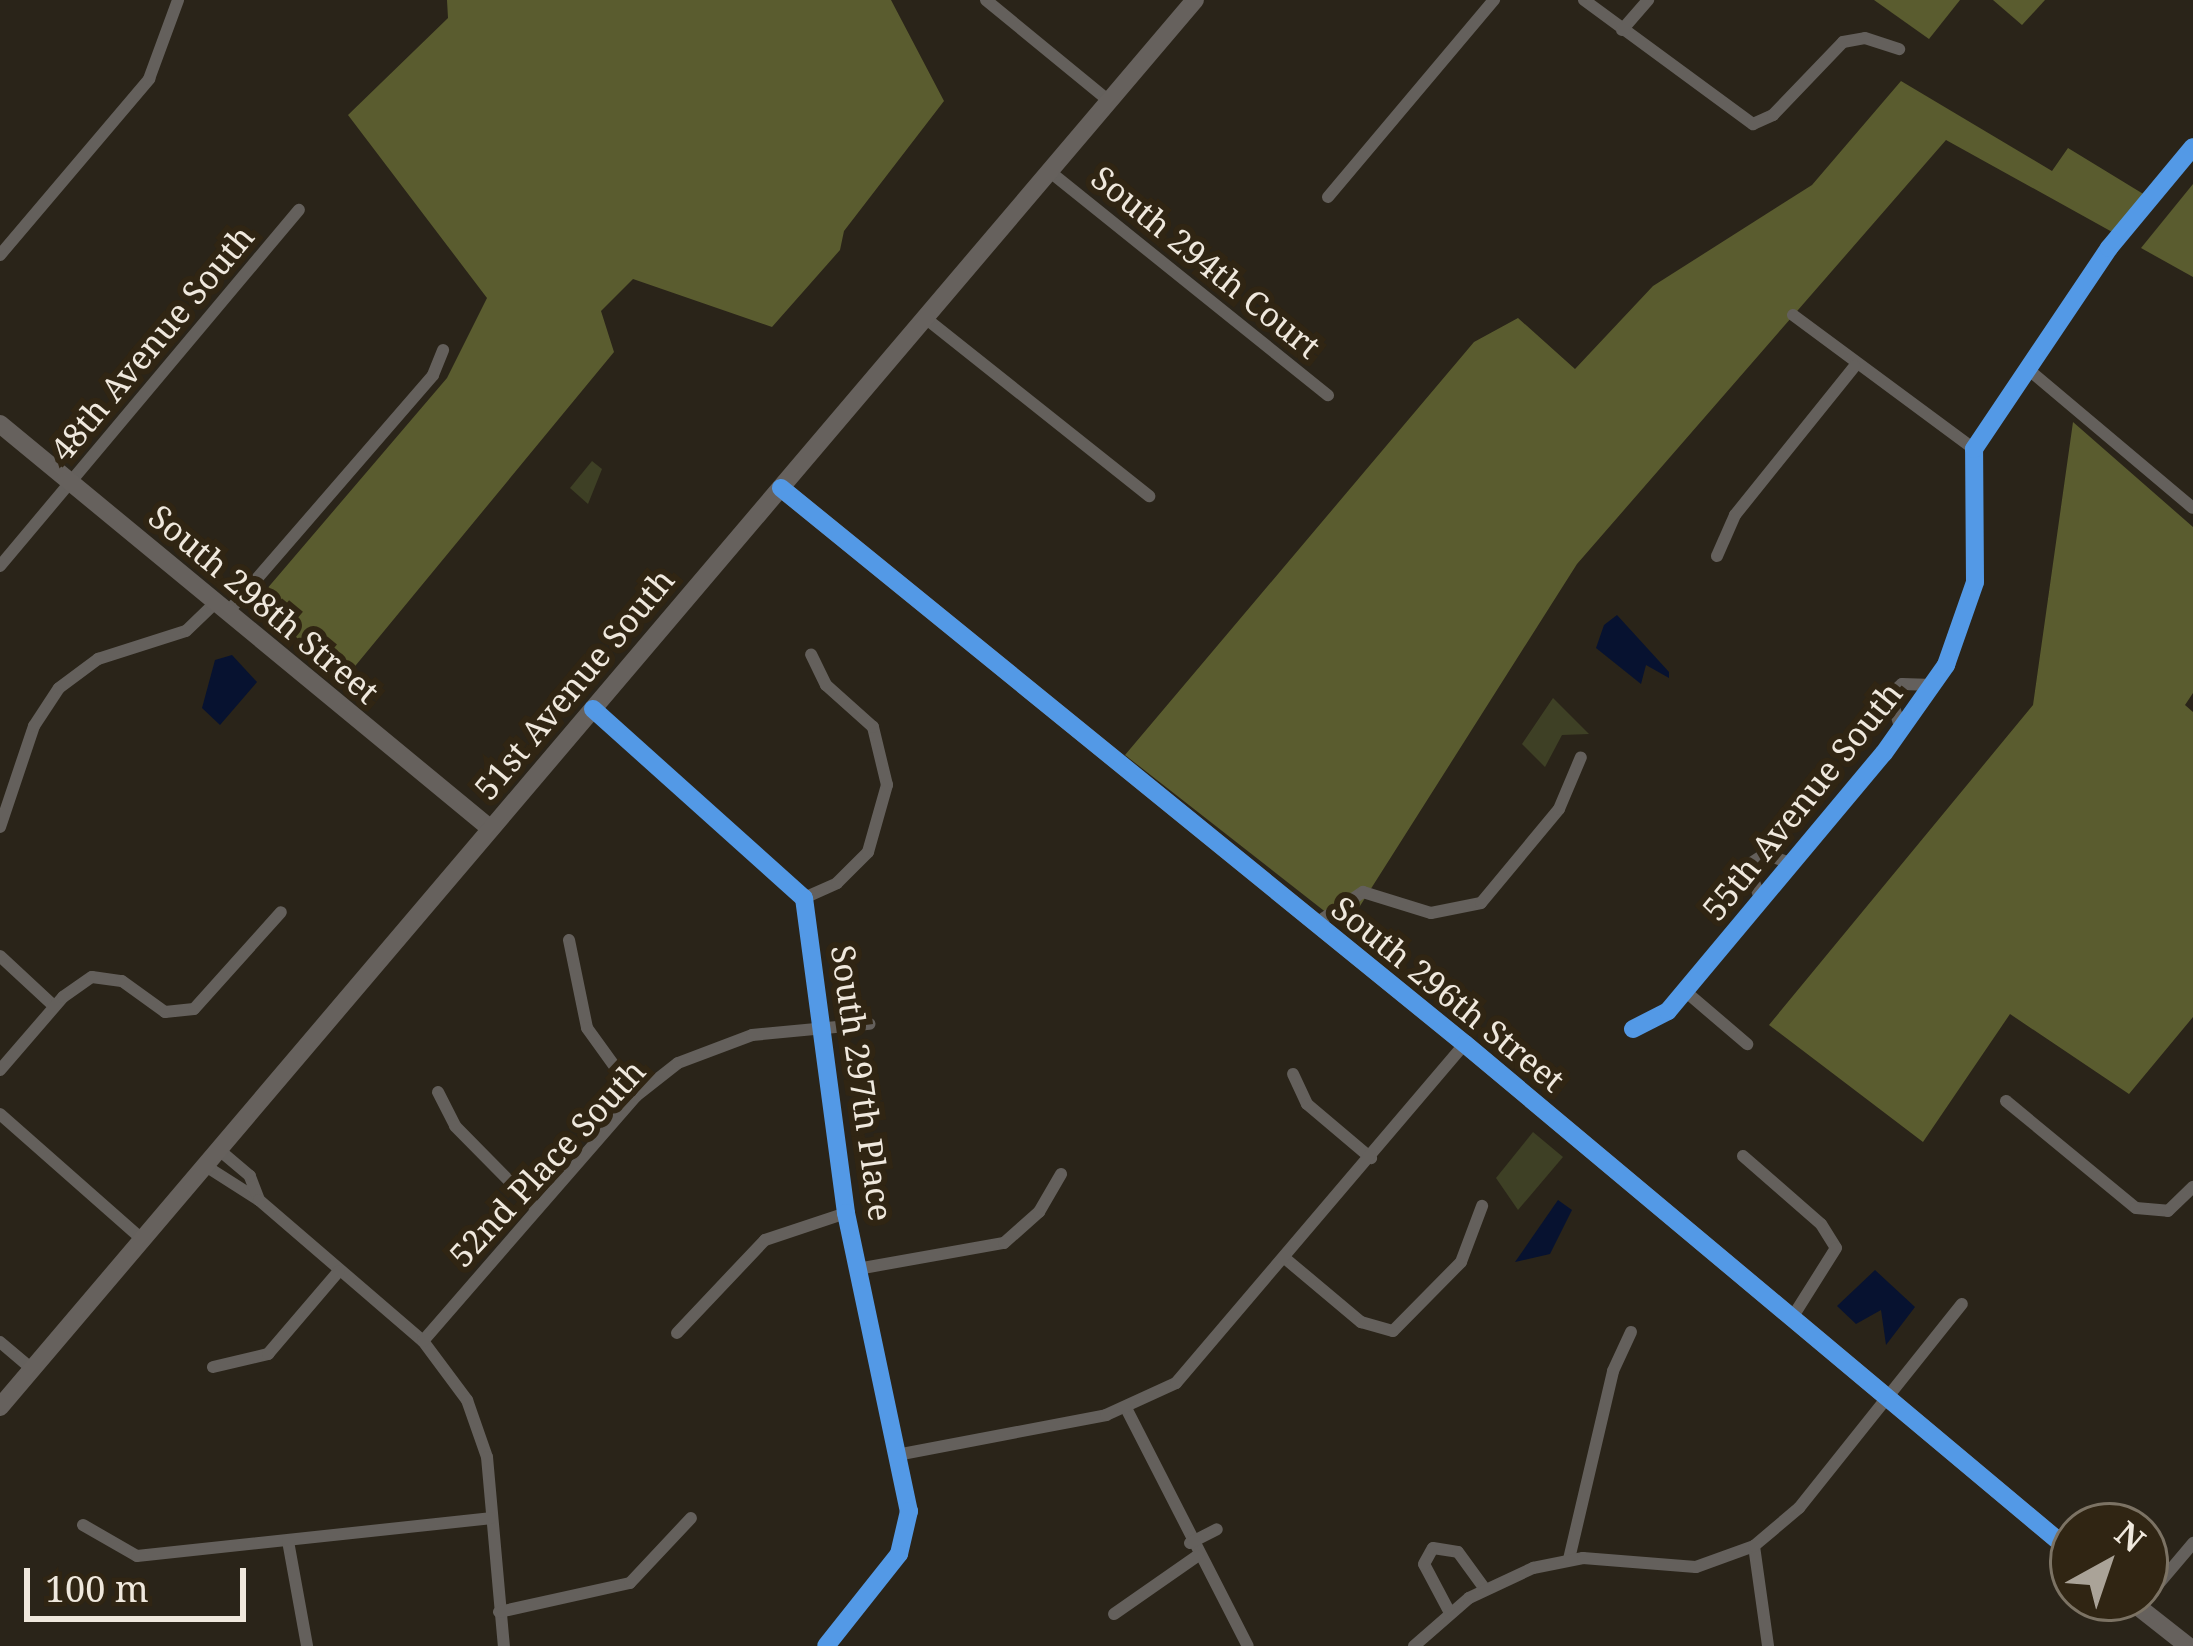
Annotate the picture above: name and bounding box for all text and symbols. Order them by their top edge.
street label: South 294th Court [1084,158,1328,366]
street label: 48th Avenue South [42,217,262,469]
street label: South 298th Street [141,496,387,712]
street label: 51st Avenue South [466,561,682,807]
street label: 55th Avenue South [1694,674,1910,928]
street label: South 296th Street [1324,888,1572,1100]
street label: South 297th Place [823,942,901,1224]
street label: 52nd Place South [441,1051,653,1275]
north arrow [2049,1502,2169,1622]
text: N [2106,1511,2155,1562]
scale bar [30,1544,252,1618]
text: 100 m [45,1564,149,1613]

